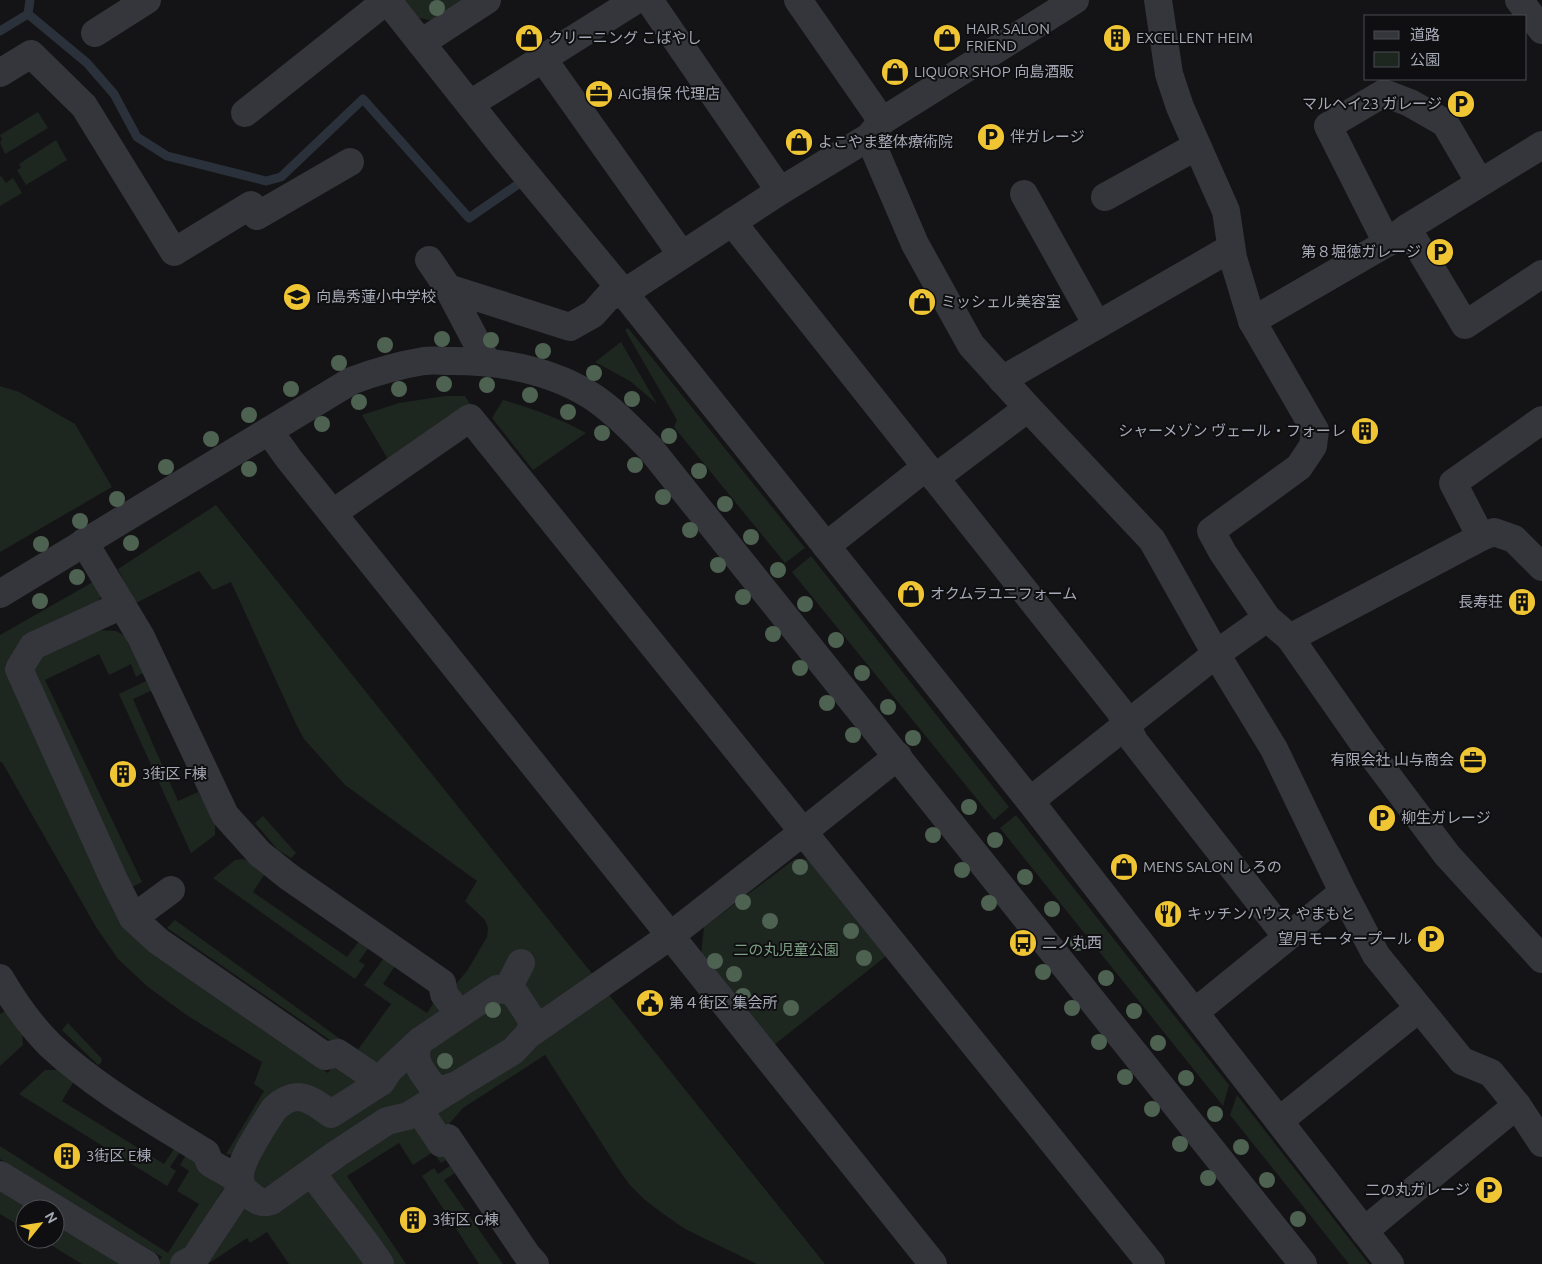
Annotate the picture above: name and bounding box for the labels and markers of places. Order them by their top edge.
place label: HAIR SALON FRIEND [966,20,1050,54]
shop icon: クリーニング こばやし [514,23,544,53]
shop icon: HAIR SALON FRIEND [932,23,962,53]
building icon: EXCELLENT HEIM [1102,23,1132,53]
place label: クリーニング こばやし [548,29,701,46]
place label: EXCELLENT HEIM [1136,29,1253,46]
shop icon: LIQUOR SHOP 向島酒販 [880,57,910,87]
place label: LIQUOR SHOP 向島酒販 [914,63,1074,80]
office icon: AIG損保 代理店 [584,79,614,109]
place label: AIG損保 代理店 [618,85,720,102]
parking icon: マルヘイ23 ガレージ [1446,89,1476,119]
place label: マルヘイ23 ガレージ [1302,95,1442,112]
parking icon: 伴ガレージ [976,122,1006,152]
shop icon: よこやま整体療術院 [784,127,814,157]
place label: 伴ガレージ [1010,128,1085,145]
place label: よこやま整体療術院 [818,133,953,150]
parking icon: 第８堀徳ガレージ [1425,237,1455,267]
place label: 第８堀徳ガレージ [1301,243,1421,260]
school or university icon: 向島秀蓮小中学校 [282,282,312,312]
shop icon: ミッシェル美容室 [907,287,937,317]
place label: 向島秀蓮小中学校 [316,288,436,305]
place label: ミッシェル美容室 [941,293,1061,310]
building icon: シャーメゾン ヴェール・フォーレ [1350,416,1380,446]
place label: シャーメゾン ヴェール・フォーレ [1118,422,1346,439]
shop icon: オクムラユニフォーム [896,579,926,609]
place label: オクムラユニフォーム [930,585,1077,602]
building icon: 長寿荘 [1507,587,1537,617]
place label: 長寿荘 [1458,593,1503,610]
office icon: 有限会社 山与商会 [1458,745,1488,775]
place label: 有限会社 山与商会 [1331,751,1454,768]
building icon: 3街区 F棟 [108,759,138,789]
place label: 3街区 F棟 [142,765,207,782]
parking icon: 柳生ガレージ [1367,803,1397,833]
place label: 柳生ガレージ [1401,809,1491,826]
shop icon: MENS SALON しろの [1109,852,1139,882]
place label: MENS SALON しろの [1143,858,1282,875]
restaurant icon: キッチンハウス やまもと [1153,899,1183,929]
place label: キッチンハウス やまもと [1187,905,1355,922]
parking icon: 望月モータープール [1416,924,1446,954]
bus stop icon: 二ノ丸西 [1008,928,1038,958]
place label: 望月モータープール [1278,930,1412,947]
place label: 二ノ丸西 [1042,934,1102,951]
public building icon: 第４街区 集会所 [635,988,665,1018]
place label: 第４街区 集会所 [669,994,777,1011]
building icon: 3街区 E棟 [52,1141,82,1171]
place label: 3街区 E棟 [86,1147,151,1164]
parking icon: 二の丸ガレージ [1474,1175,1504,1205]
place label: 二の丸ガレージ [1365,1181,1470,1198]
building icon: 3街区 G棟 [398,1205,428,1235]
place label: 3街区 G棟 [432,1211,499,1228]

